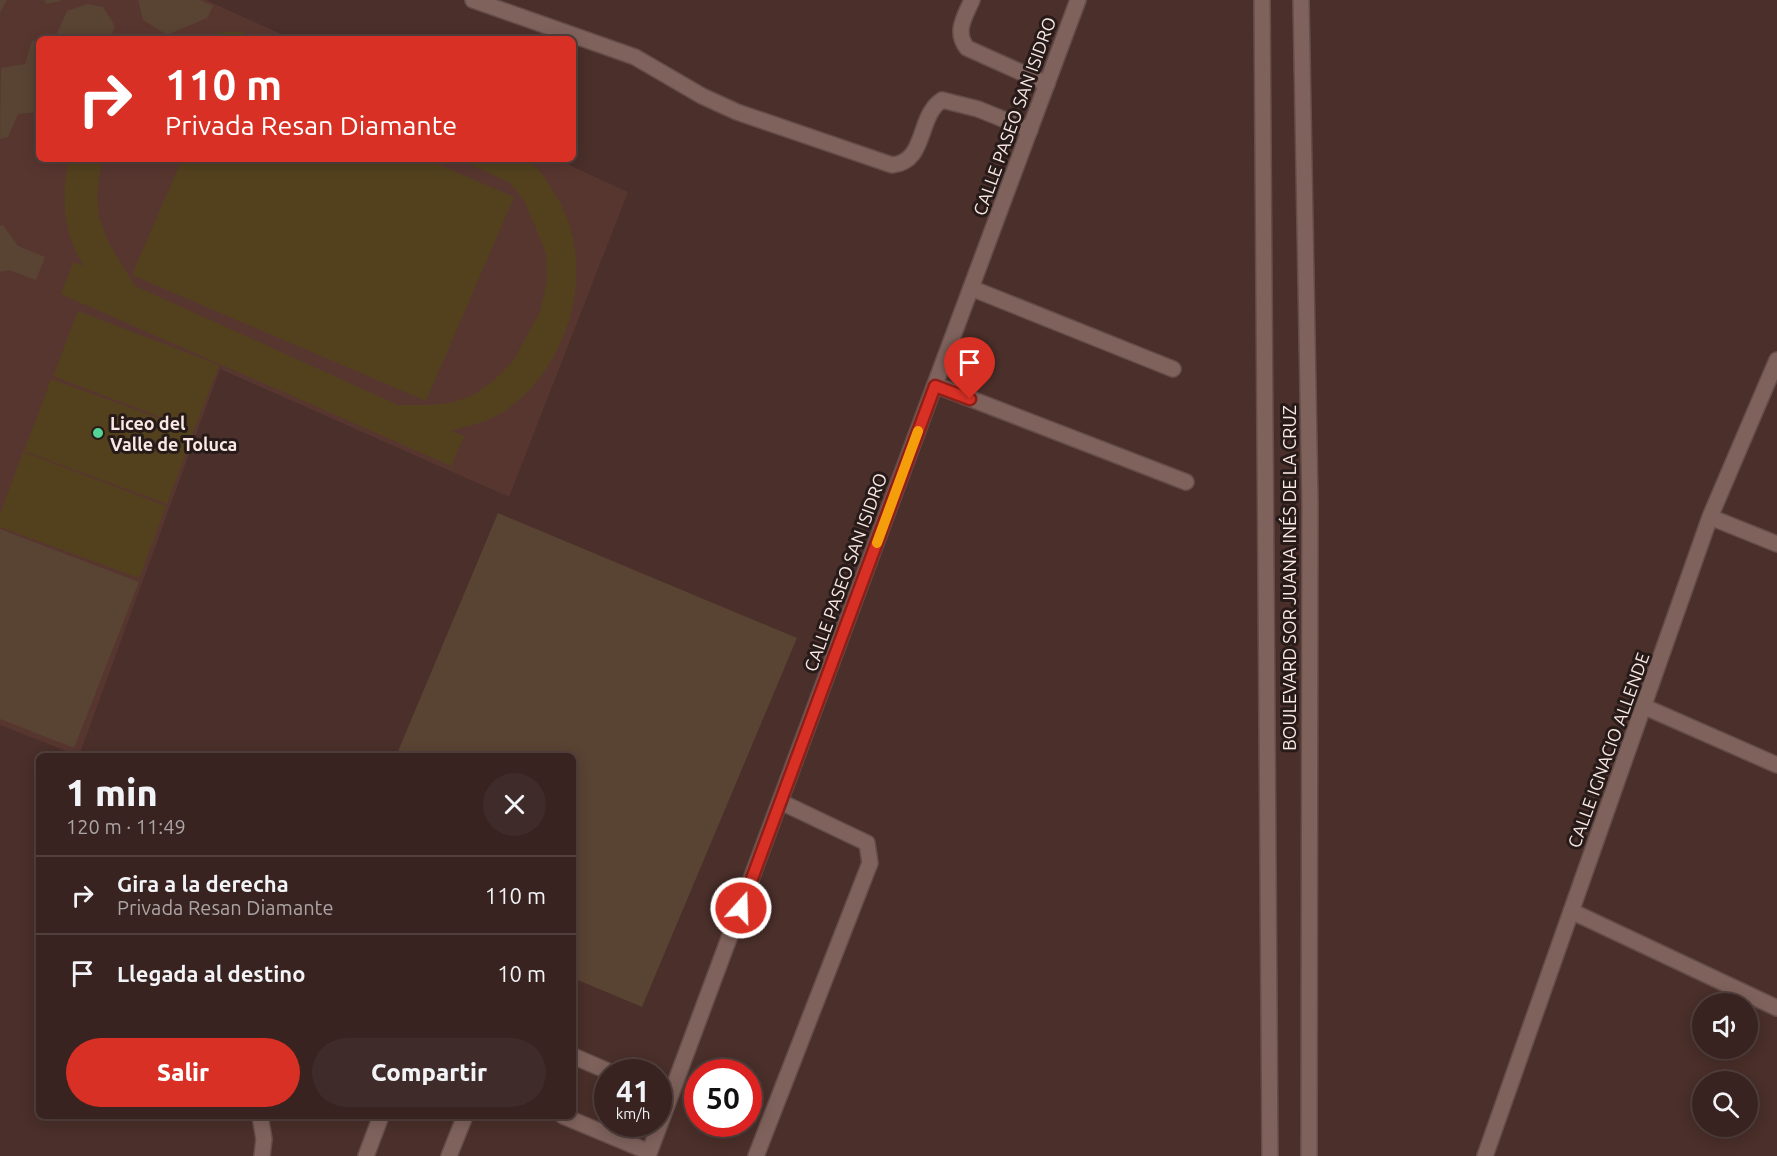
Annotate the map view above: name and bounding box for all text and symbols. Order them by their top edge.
street label: CALLE PASEO SAN ISIDRO [969,14,1059,218]
icon: right [66,60,144,138]
text: 110 m [165,61,282,108]
text: Privada Resan Diamante [165,110,457,140]
pin [944,337,995,399]
icon: arrive [953,346,986,379]
street label: BOULEVARD SOR JUANA INÉS DE LA CRUZ [1278,405,1299,751]
place label: Liceo del Valle de Toluca [110,413,237,454]
marker: Liceo del Valle de Toluca [91,426,105,440]
street label: CALLE PASEO SAN ISIDRO [800,470,890,674]
street label: CALLE IGNACIO ALLENDE [1563,650,1653,850]
text: 1 min [66,772,158,813]
button: close [483,773,546,836]
text: 120 m · 11:49 [66,815,186,838]
text: Gira a la derecha [117,871,289,896]
position arrow [709,876,773,940]
icon: right [66,879,99,912]
text: 110 m [485,883,546,908]
text: Privada Resan Diamante [117,896,333,919]
icon: arrive [66,957,99,990]
text: Llegada al destino [117,961,305,986]
text: 10 m [497,961,546,986]
map controls [1692,993,1758,1137]
button: sound [1692,993,1758,1059]
button: Salir [66,1038,300,1107]
button: Compartir [312,1038,546,1107]
speed limit sign: 50 [684,1059,762,1137]
button: search [1692,1071,1758,1137]
text: 41 [616,1074,650,1108]
text: km/h [616,1105,650,1122]

